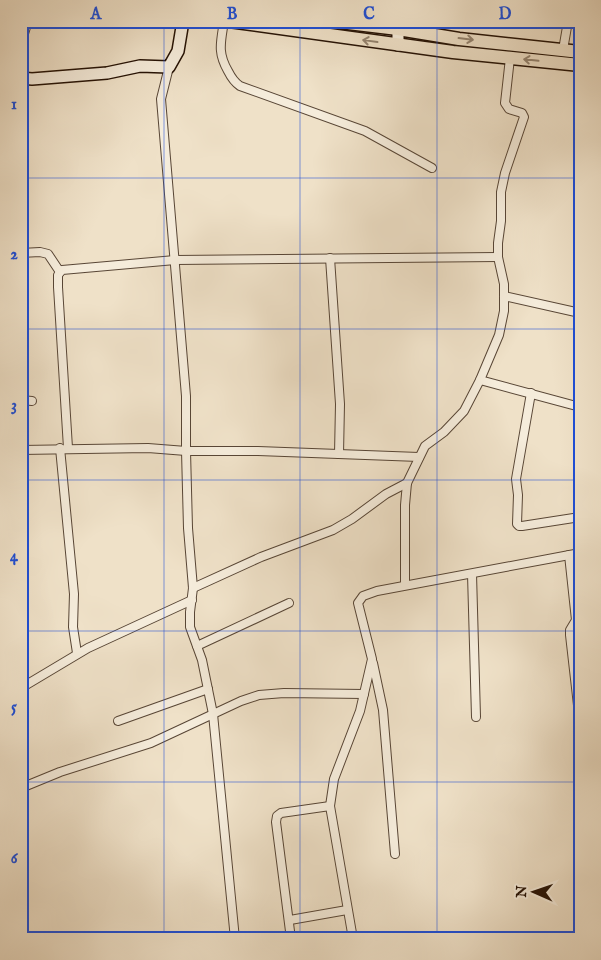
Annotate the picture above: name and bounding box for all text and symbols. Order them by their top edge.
text: A [90,5,103,25]
text: B [227,5,238,25]
text: C [363,5,375,25]
text: D [499,5,512,25]
one-way arrow [458,34,474,44]
one-way arrow [362,36,378,46]
one-way arrow [524,55,540,65]
text: 1 [11,95,17,115]
text: 2 [10,245,18,265]
text: 3 [11,396,17,416]
text: 4 [10,547,19,567]
text: 5 [11,698,17,718]
text: 6 [11,849,19,869]
north arrow [508,868,558,918]
text: N [513,885,531,899]

